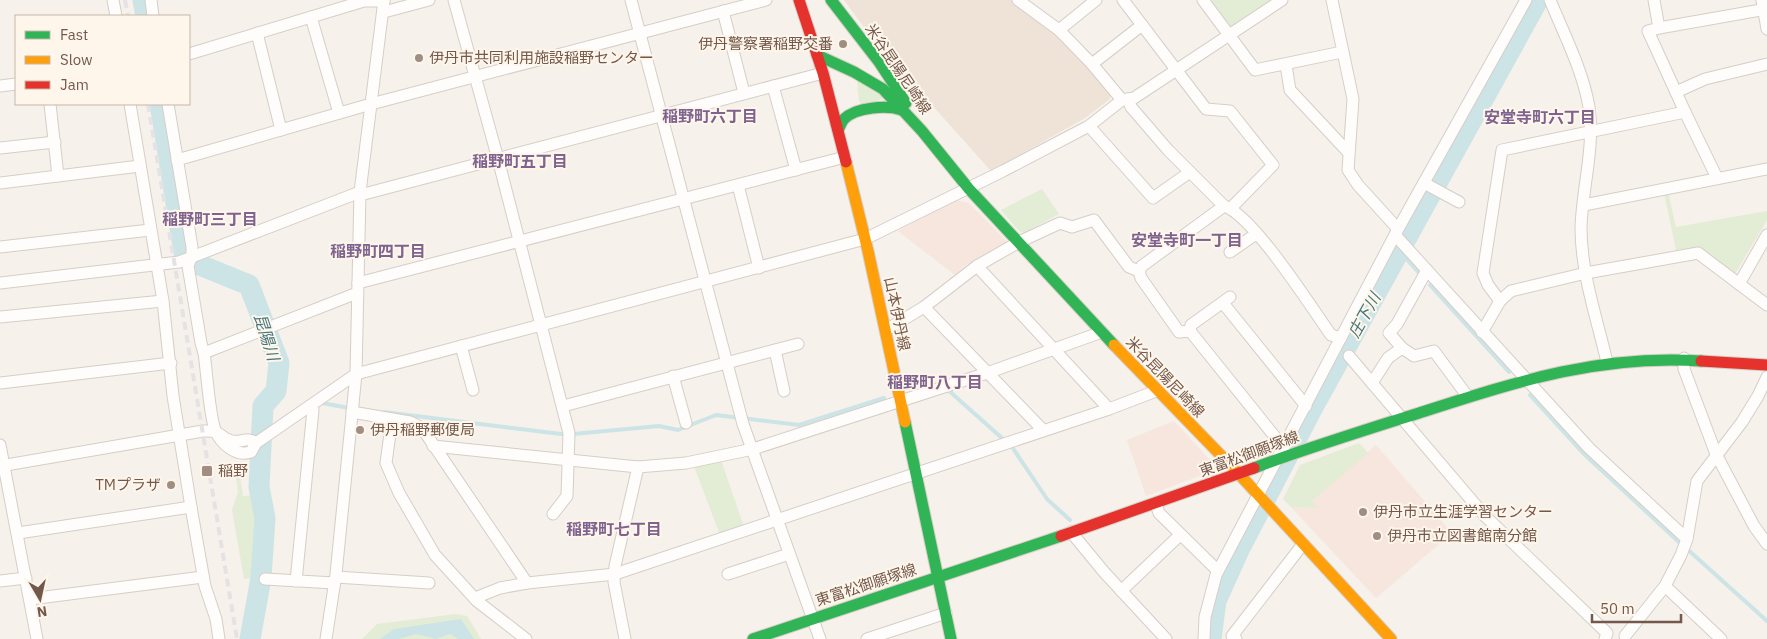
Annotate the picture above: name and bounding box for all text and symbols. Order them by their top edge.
legend [15,15,190,105]
street label: 米谷昆陽尼崎線 [861,20,936,118]
text: Fast [60,25,88,44]
place label: 伊丹警察署稲野交番 [698,34,833,53]
marker: 伊丹警察署稲野交番 [837,38,849,50]
place label: 伊丹市共同利用施設稲野センター [429,48,654,67]
text: Slow [60,50,93,69]
marker: 伊丹市共同利用施設稲野センター [413,52,425,64]
text: Jam [60,75,89,94]
district label: 稲野町六丁目 [662,106,758,126]
district label: 安堂寺町六丁目 [1484,107,1596,127]
district label: 稲野町五丁目 [472,151,568,171]
district label: 稲野町三丁目 [162,209,258,229]
district label: 安堂寺町一丁目 [1131,230,1243,250]
district label: 稲野町四丁目 [330,241,426,261]
street label: 山本伊丹線 [880,275,915,353]
water label: 庄下川 [1344,287,1385,341]
water label: 昆陽川 [250,311,285,365]
street label: 米谷昆陽尼崎線 [1122,332,1209,421]
district label: 稲野町八丁目 [887,372,983,392]
place label: 伊丹稲野郵便局 [370,420,475,439]
marker: 伊丹稲野郵便局 [354,424,366,436]
street label: 東富松御願塚線 [1196,427,1301,480]
place label: 稲野 [218,461,248,480]
marker: 稲野 [200,464,214,478]
place label: TMプラザ [95,475,161,494]
marker: TMプラザ [165,479,177,491]
place label: 伊丹市立生涯学習センター [1373,502,1553,521]
marker: 伊丹市立生涯学習センター [1357,506,1369,518]
district label: 稲野町七丁目 [566,519,662,539]
place label: 伊丹市立図書館南分館 [1387,526,1537,545]
marker: 伊丹市立図書館南分館 [1371,530,1383,542]
street label: 東富松御願塚線 [813,559,919,610]
north arrow [15,574,65,624]
scale bar [1592,592,1681,624]
text: 50 m [1600,599,1635,618]
text: N [36,602,48,622]

